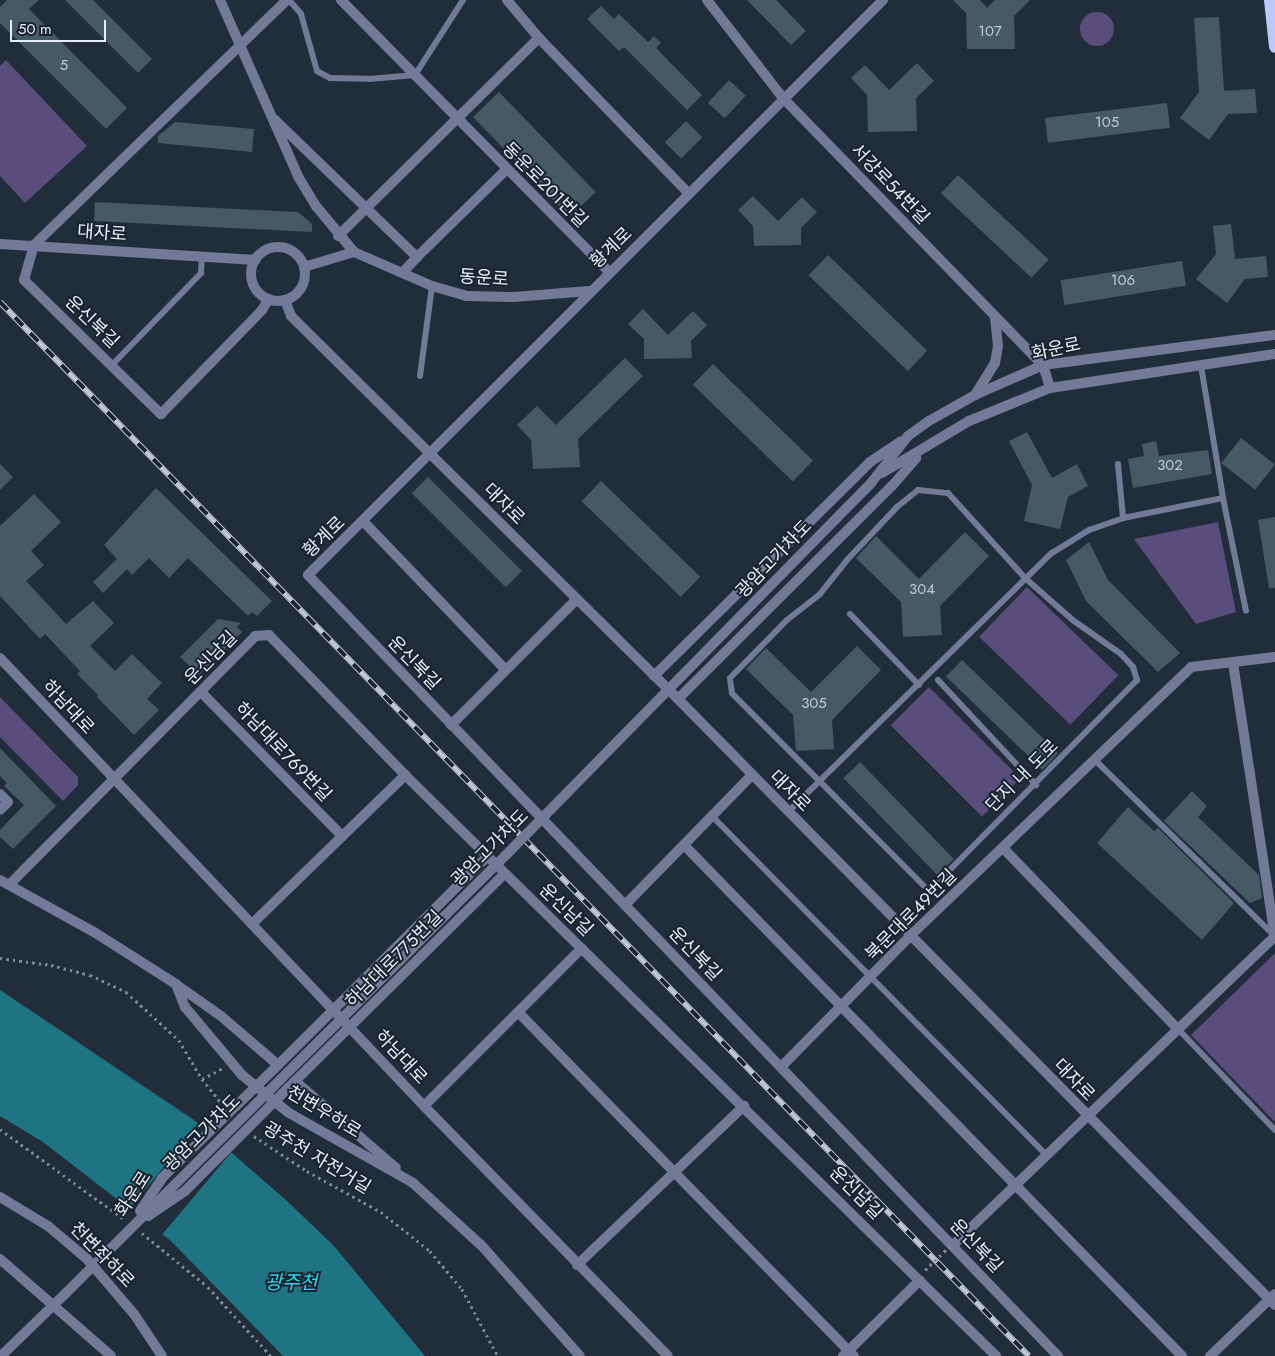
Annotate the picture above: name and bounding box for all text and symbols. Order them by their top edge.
scale bar [12,10,109,42]
text: 50 m [18,18,52,40]
house number: 107 [978,23,1002,41]
house number: 5 [60,57,68,75]
house number: 105 [1095,114,1119,132]
street label: 동운로201번길 [498,138,592,232]
street label: 서강로54번길 [846,139,934,229]
street label: 대자로 [76,220,128,246]
street label: 황계로 [586,223,636,273]
street label: 동운로 [458,265,510,291]
house number: 106 [1111,272,1135,290]
street label: 운신북길 [61,291,123,353]
street label: 화운로 [1029,333,1083,365]
house number: 302 [1157,457,1183,475]
street label: 대자로 [479,479,529,529]
street label: 황계로 [299,512,349,562]
street label: 광암고가차도 [732,516,816,602]
house number: 304 [909,581,935,599]
street label: 운신남길 [180,627,242,689]
street label: 운신북길 [383,632,445,694]
street label: 하남대로 [38,675,98,739]
house number: 305 [801,695,827,713]
street label: 하남대로769번길 [230,698,336,806]
street label: 단지 내 도로 [981,735,1063,817]
street label: 대자로 [765,766,815,816]
street label: 광암고가차도 [447,805,533,891]
street label: 북문대로49번길 [861,865,961,965]
street label: 운신남길 [535,879,597,941]
street label: 하남대로775번길 [341,906,447,1012]
street label: 운신북길 [664,923,726,985]
street label: 하남대로 [371,1025,431,1089]
street label: 대자로 [1049,1055,1099,1105]
street label: 천변우하로 [283,1081,365,1143]
street label: 광암고가차도 [159,1090,245,1176]
street label: 광주천 자전거길 [259,1118,375,1198]
street label: 운신남길 [825,1162,887,1224]
street label: 화운로 [110,1167,156,1221]
street label: 운신북길 [945,1215,1007,1277]
street label: 천변좌하로 [65,1218,139,1292]
water label: 광주천 [265,1272,317,1294]

